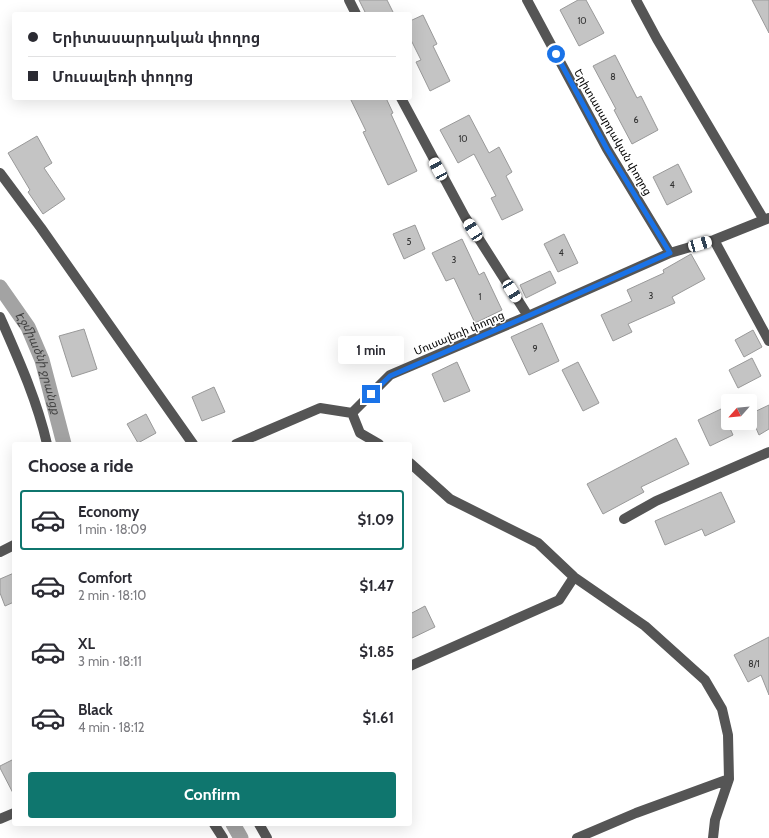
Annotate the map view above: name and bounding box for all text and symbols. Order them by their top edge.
house number: 10 [577,15,587,26]
text: Երիտասարդական փողոց [52,29,260,47]
route start [547,45,565,63]
street label: Երիտասարդական փողոց [571,66,655,198]
text: Մուսալեռի փողոց [52,68,193,86]
house number: 8 [610,71,616,82]
house number: 6 [633,114,639,125]
house number: 10 [458,133,468,144]
car [427,156,449,182]
house number: 4 [669,179,675,190]
car [461,217,485,243]
car [687,235,713,253]
house number: 5 [407,236,412,247]
house number: 4 [558,247,564,258]
house number: 3 [452,254,457,265]
car [501,278,523,304]
house number: 3 [649,290,654,301]
house number: 1 [479,291,482,302]
water label: Էջմիածնի ջրանցք [12,308,64,417]
street label: Մուսալեռի փողոց [412,308,506,358]
callout: 1 min [338,336,404,364]
text: 1 min [356,342,386,358]
house number: 9 [532,343,538,354]
route end [362,385,380,403]
north arrow [721,394,757,430]
map controls [721,394,757,430]
text: Choose a ride [28,455,133,477]
icon: car [30,502,66,538]
text: Economy [78,503,139,521]
text: $1.09 [358,511,394,529]
text: 1 min · 18:09 [78,521,147,537]
icon: car [30,568,66,604]
text: Comfort [78,569,132,587]
text: $1.47 [359,577,394,595]
text: 2 min · 18:10 [78,587,146,603]
icon: car [30,634,66,670]
text: XL [78,635,95,653]
text: $1.85 [359,643,394,661]
text: 3 min · 18:11 [78,653,142,669]
house number: 8/1 [748,658,760,669]
icon: car [30,700,66,736]
text: Black [78,701,113,719]
text: $1.61 [362,709,394,727]
text: 4 min · 18:12 [78,719,145,735]
button: Confirm [28,772,396,818]

